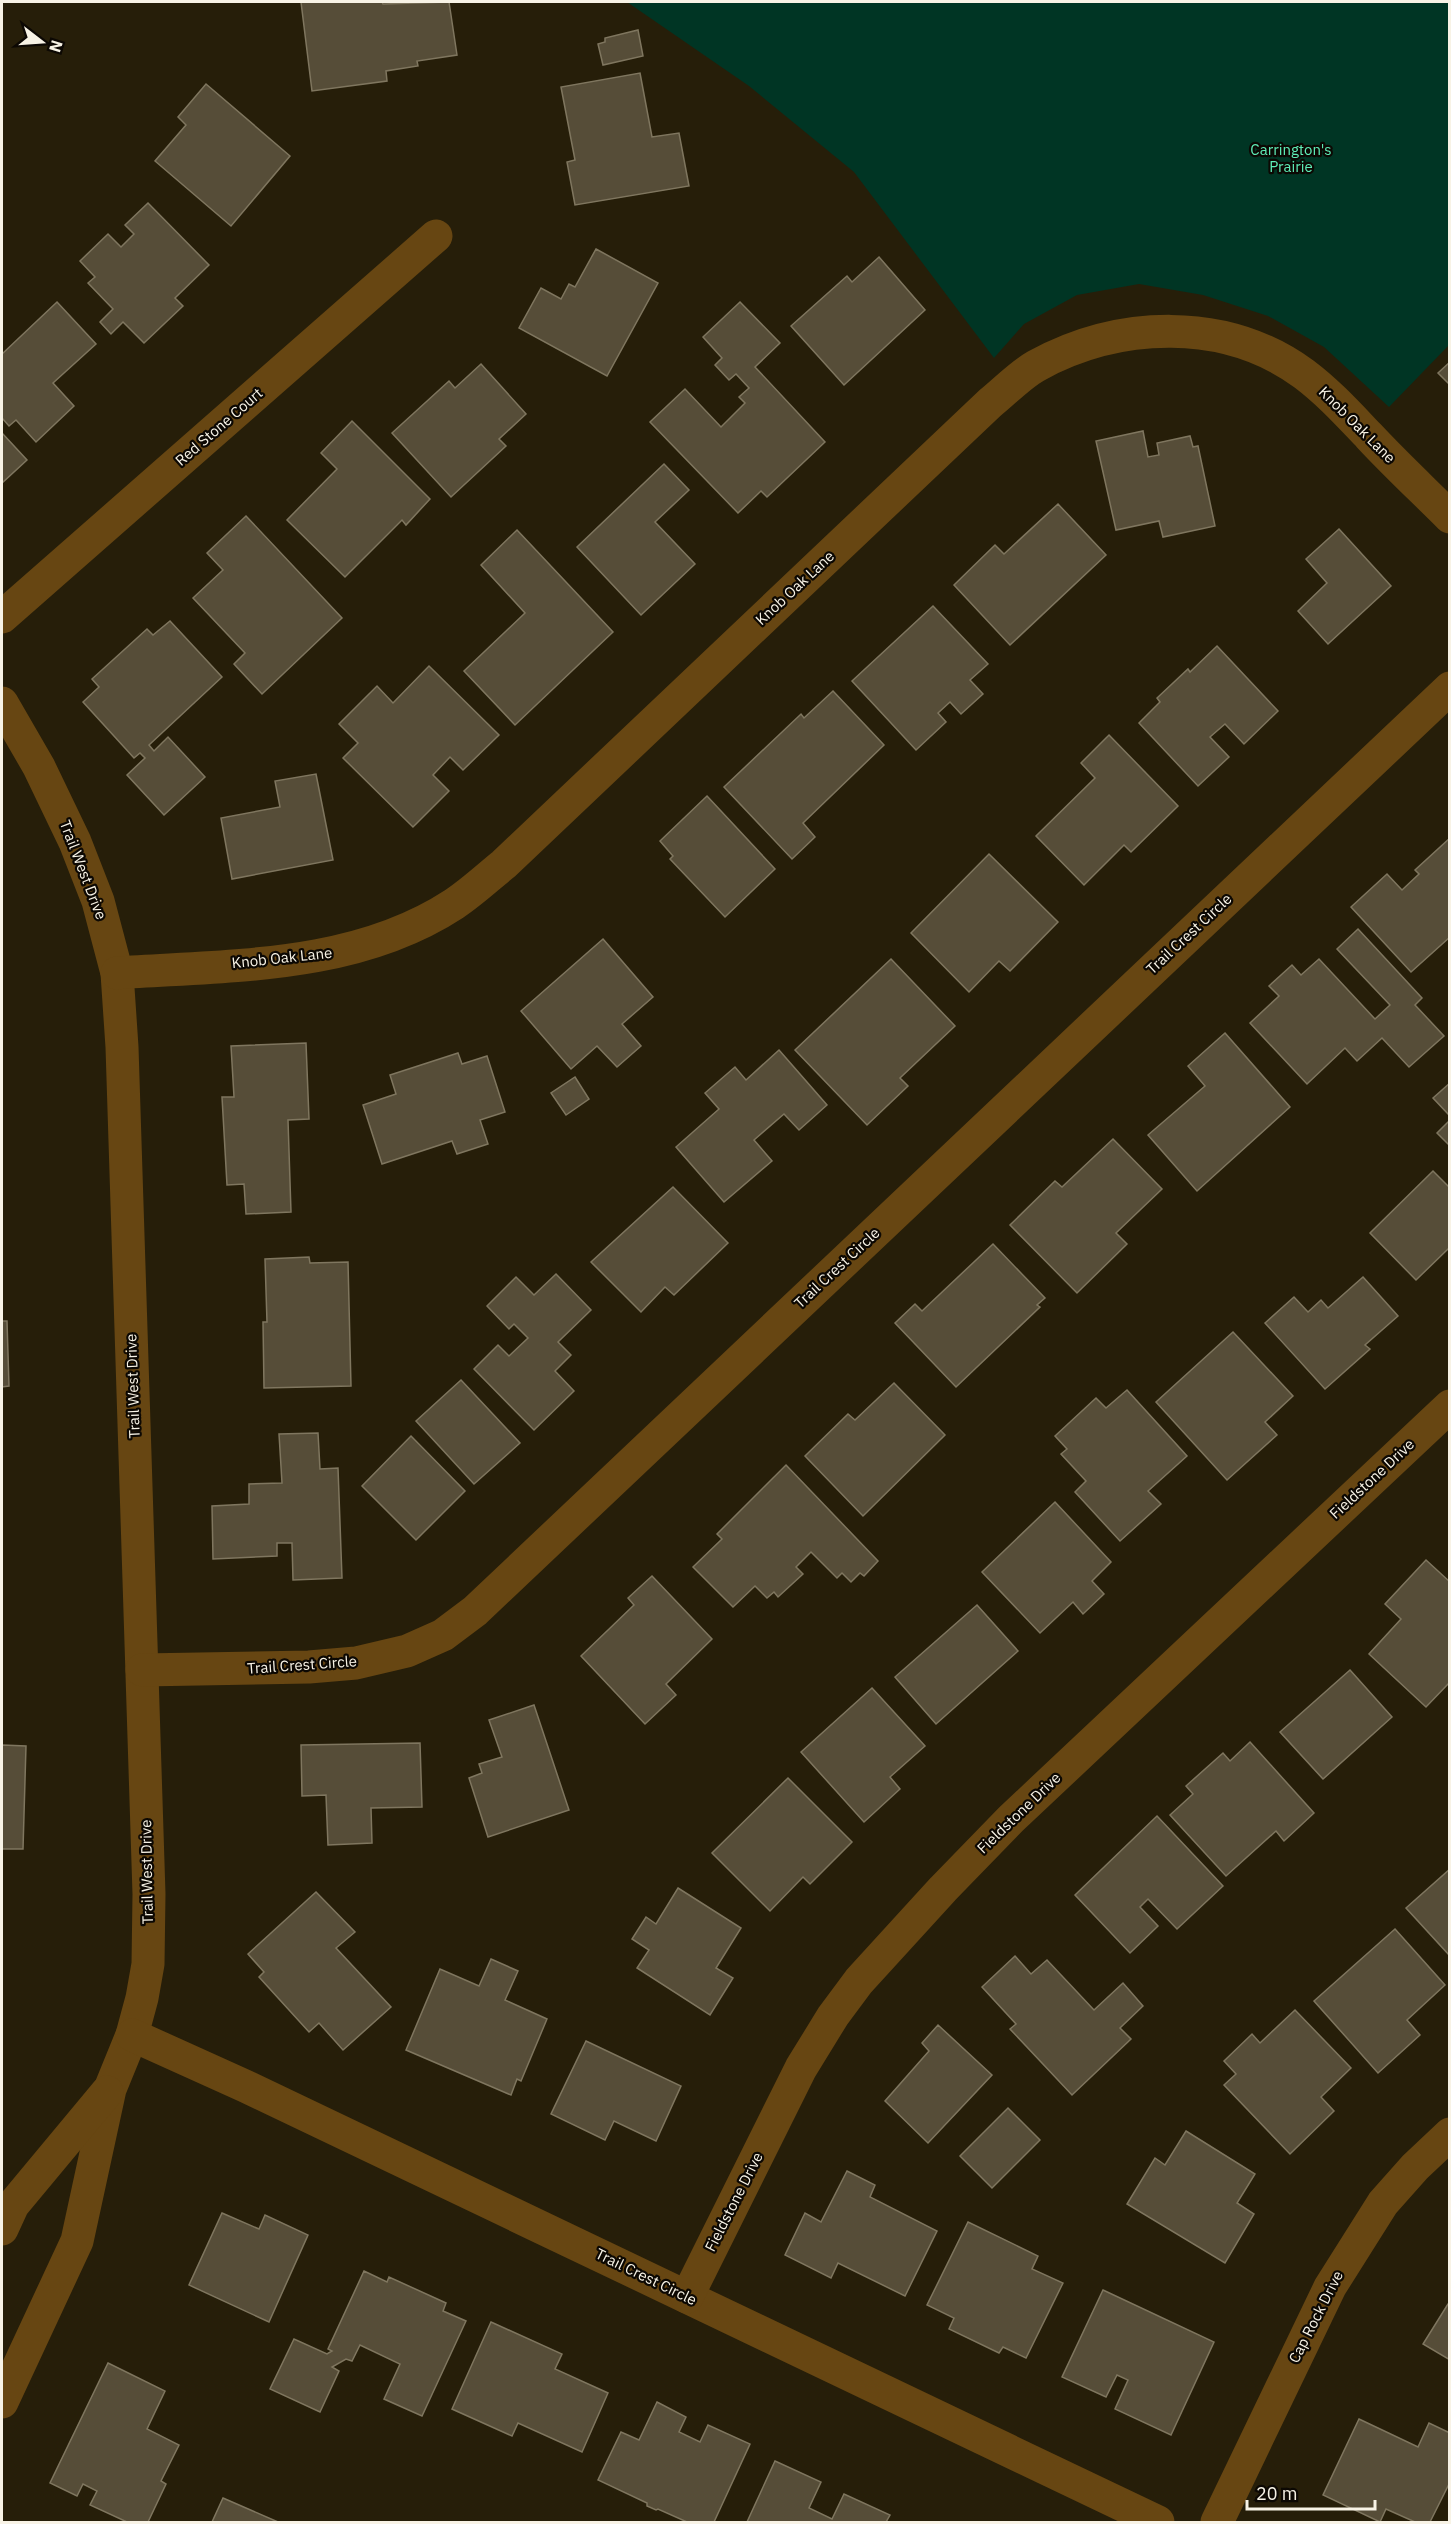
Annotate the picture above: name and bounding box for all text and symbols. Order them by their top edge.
north arrow [12,12,72,72]
text: N [45,38,68,55]
park label: Carrington's Prairie [1250,140,1332,176]
street label: Knob Oak Lane [1315,382,1400,467]
street label: Red Stone Court [171,384,266,470]
street label: Knob Oak Lane [751,546,838,629]
street label: Trail West Drive [56,817,111,922]
street label: Trail Crest Circle [1142,889,1235,978]
street label: Knob Oak Lane [231,943,333,972]
street label: Trail Crest Circle [790,1223,883,1312]
street label: Trail West Drive [121,1333,144,1439]
street label: Fieldstone Drive [1325,1434,1418,1523]
street label: Trail Crest Circle [246,1651,358,1678]
street label: Fieldstone Drive [973,1768,1064,1857]
street label: Trail West Drive [136,1819,157,1925]
street label: Fieldstone Drive [700,2149,767,2255]
street label: Trail Crest Circle [593,2244,700,2309]
street label: Cap Rock Drive [1284,2267,1347,2366]
scale bar [1247,2473,1374,2511]
text: 20 m [1256,2482,1298,2505]

